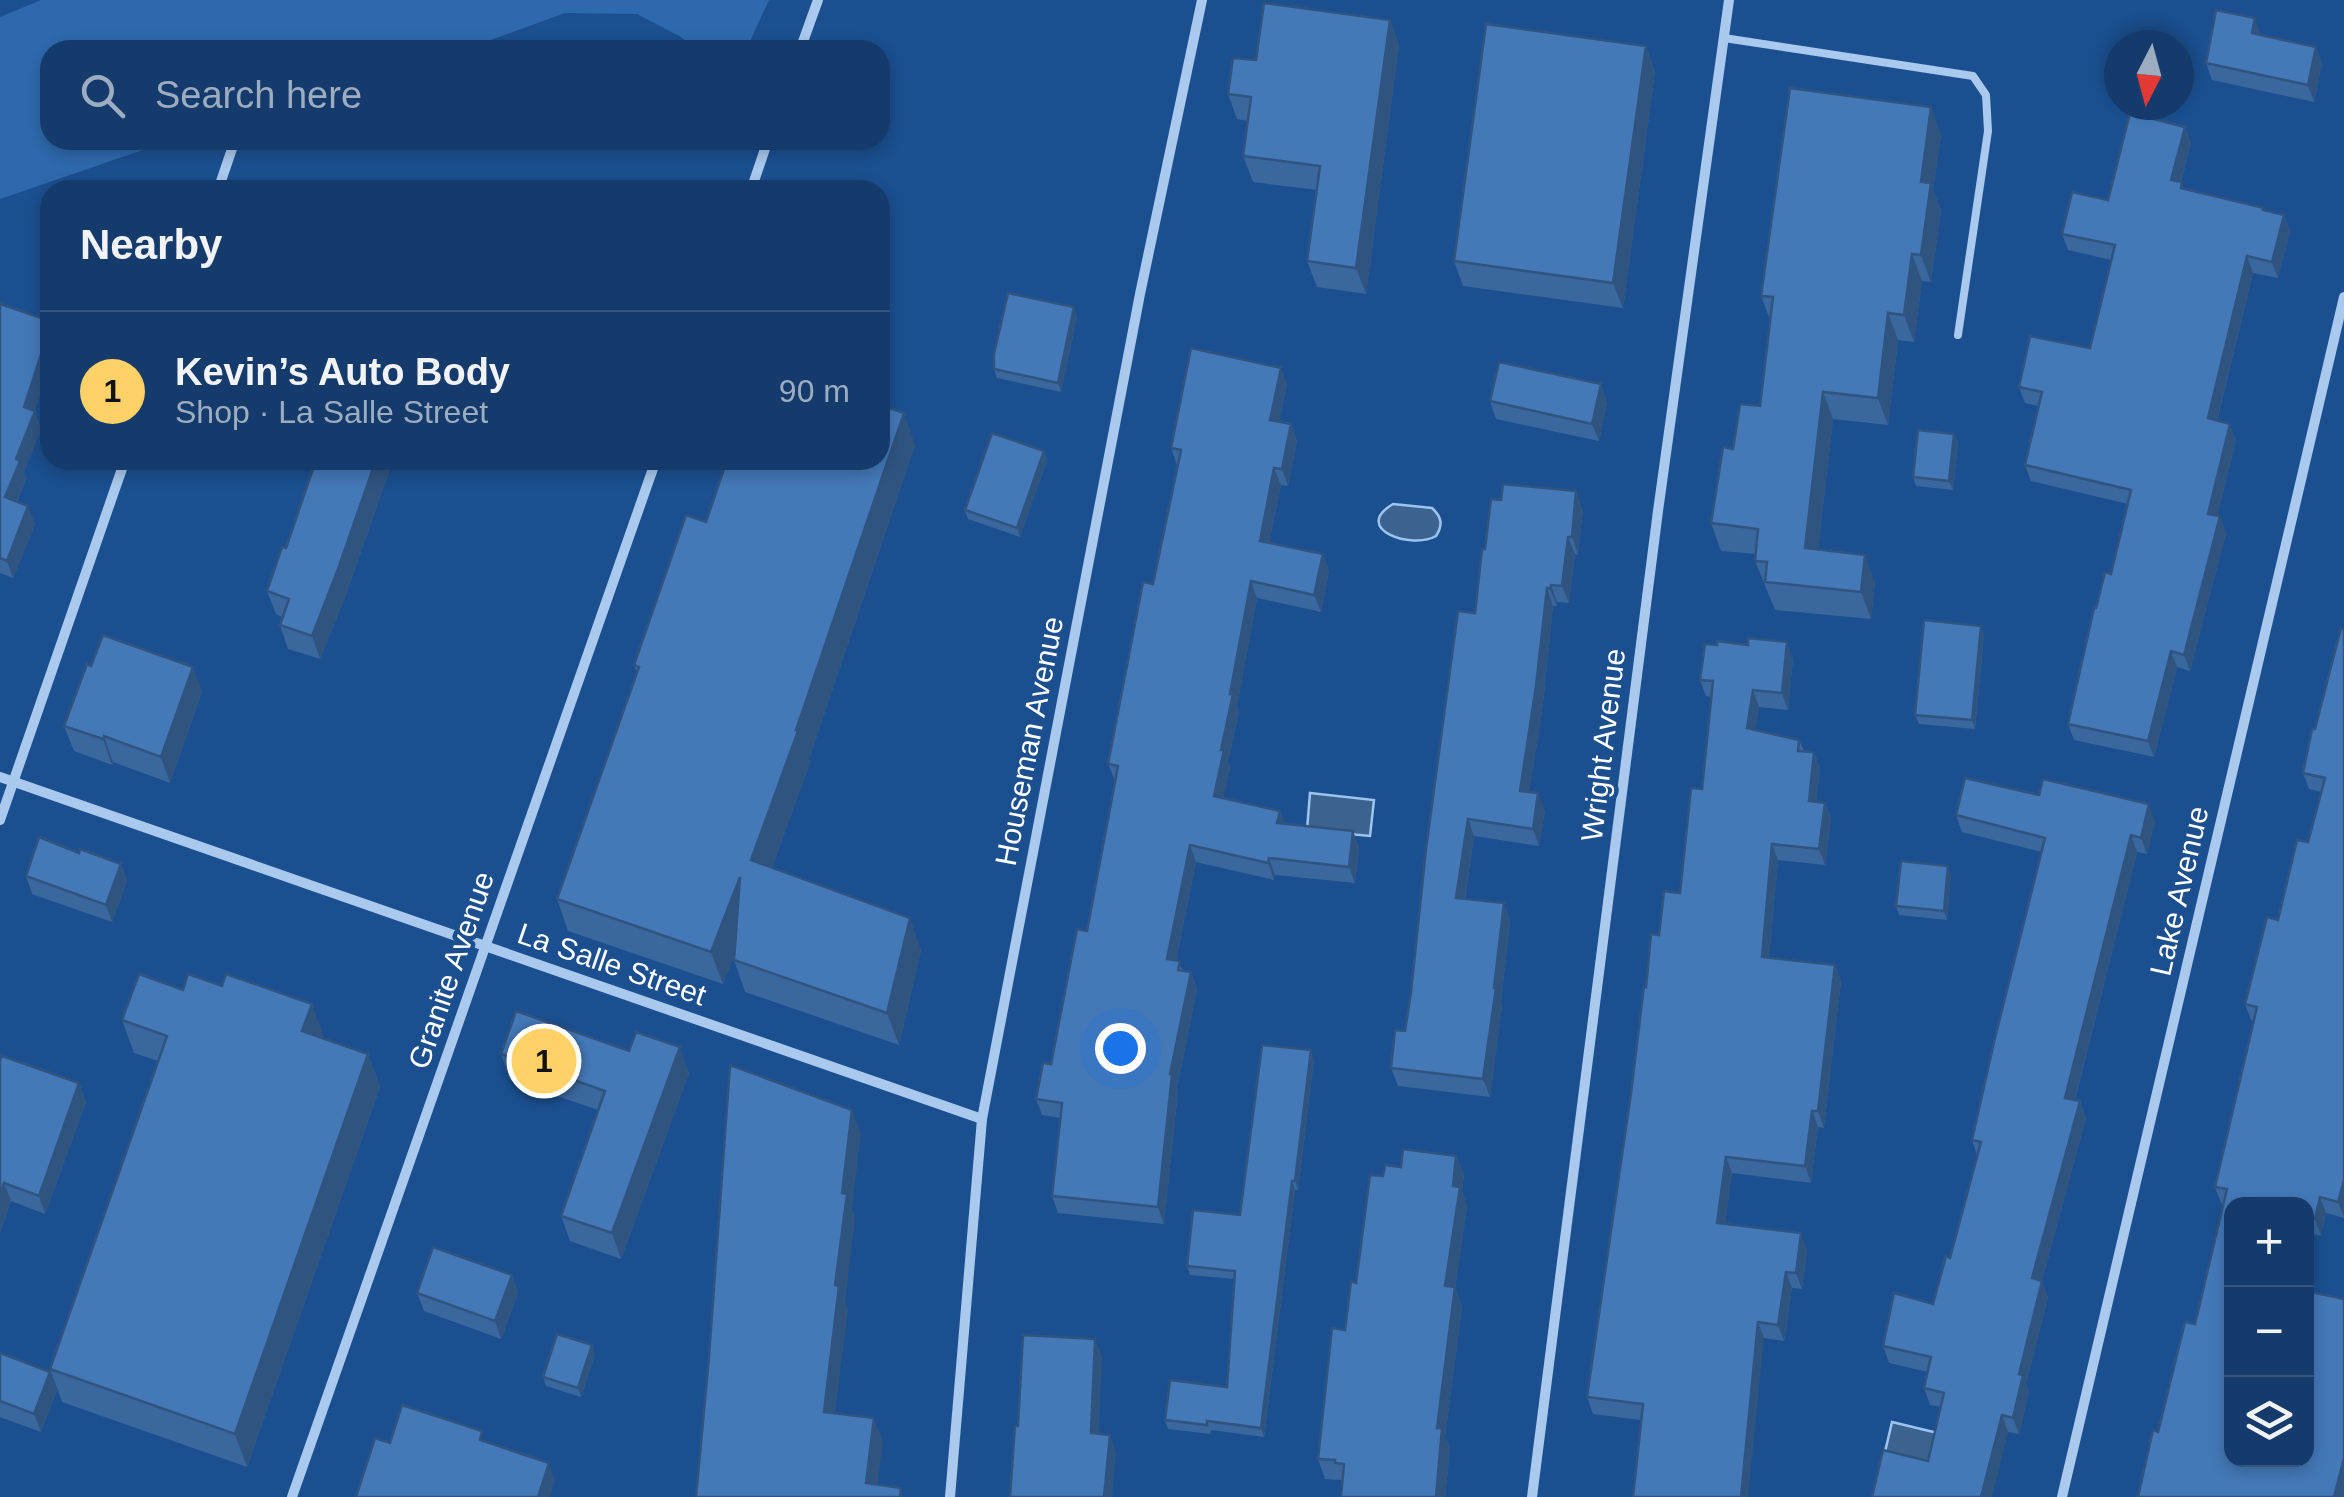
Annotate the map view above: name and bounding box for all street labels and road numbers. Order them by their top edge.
street label: Houseman Avenue [989,614,1069,868]
street label: Wright Avenue [1575,647,1631,843]
street label: Lake Avenue [2143,803,2215,979]
street label: Granite Avenue [402,867,500,1073]
street label: La Salle Street [514,916,711,1012]

